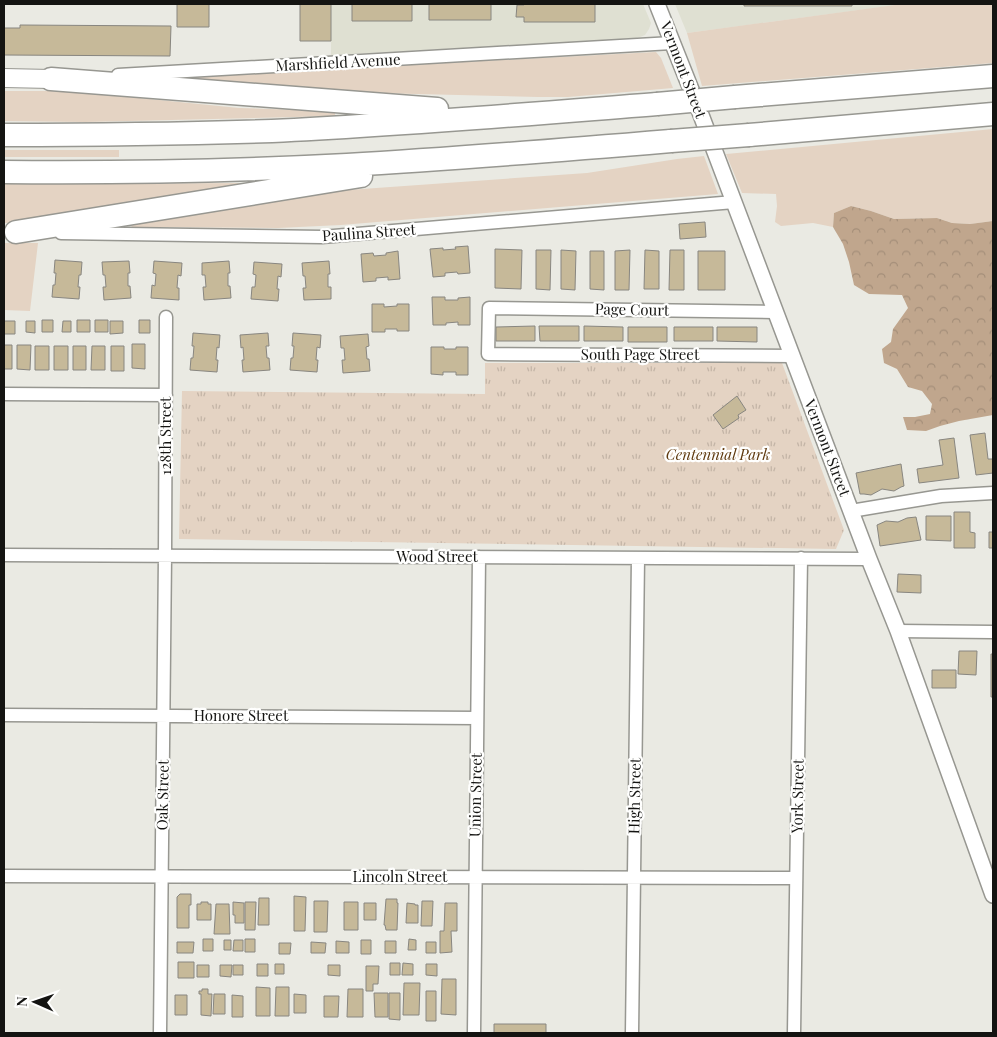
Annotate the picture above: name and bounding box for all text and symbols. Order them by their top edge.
street label: Vermont Street [656,17,712,122]
street label: Marshfield Avenue [275,49,401,75]
street label: Paulina Street [321,219,417,245]
street label: Page Court [595,298,670,320]
street label: South Page Street [581,344,700,364]
street label: Vermont Street [800,395,856,500]
street label: 128th Street [155,396,175,475]
park label: Centennial Park [666,444,770,464]
street label: Wood Street [395,546,479,566]
street label: Honore Street [194,705,289,725]
street label: Union Street [464,752,486,837]
street label: High Street [623,757,645,834]
street label: York Street [786,758,808,834]
street label: Oak Street [151,759,173,830]
street label: Lincoln Street [353,866,448,886]
north arrow [10,977,60,1027]
text: N [12,996,31,1007]

